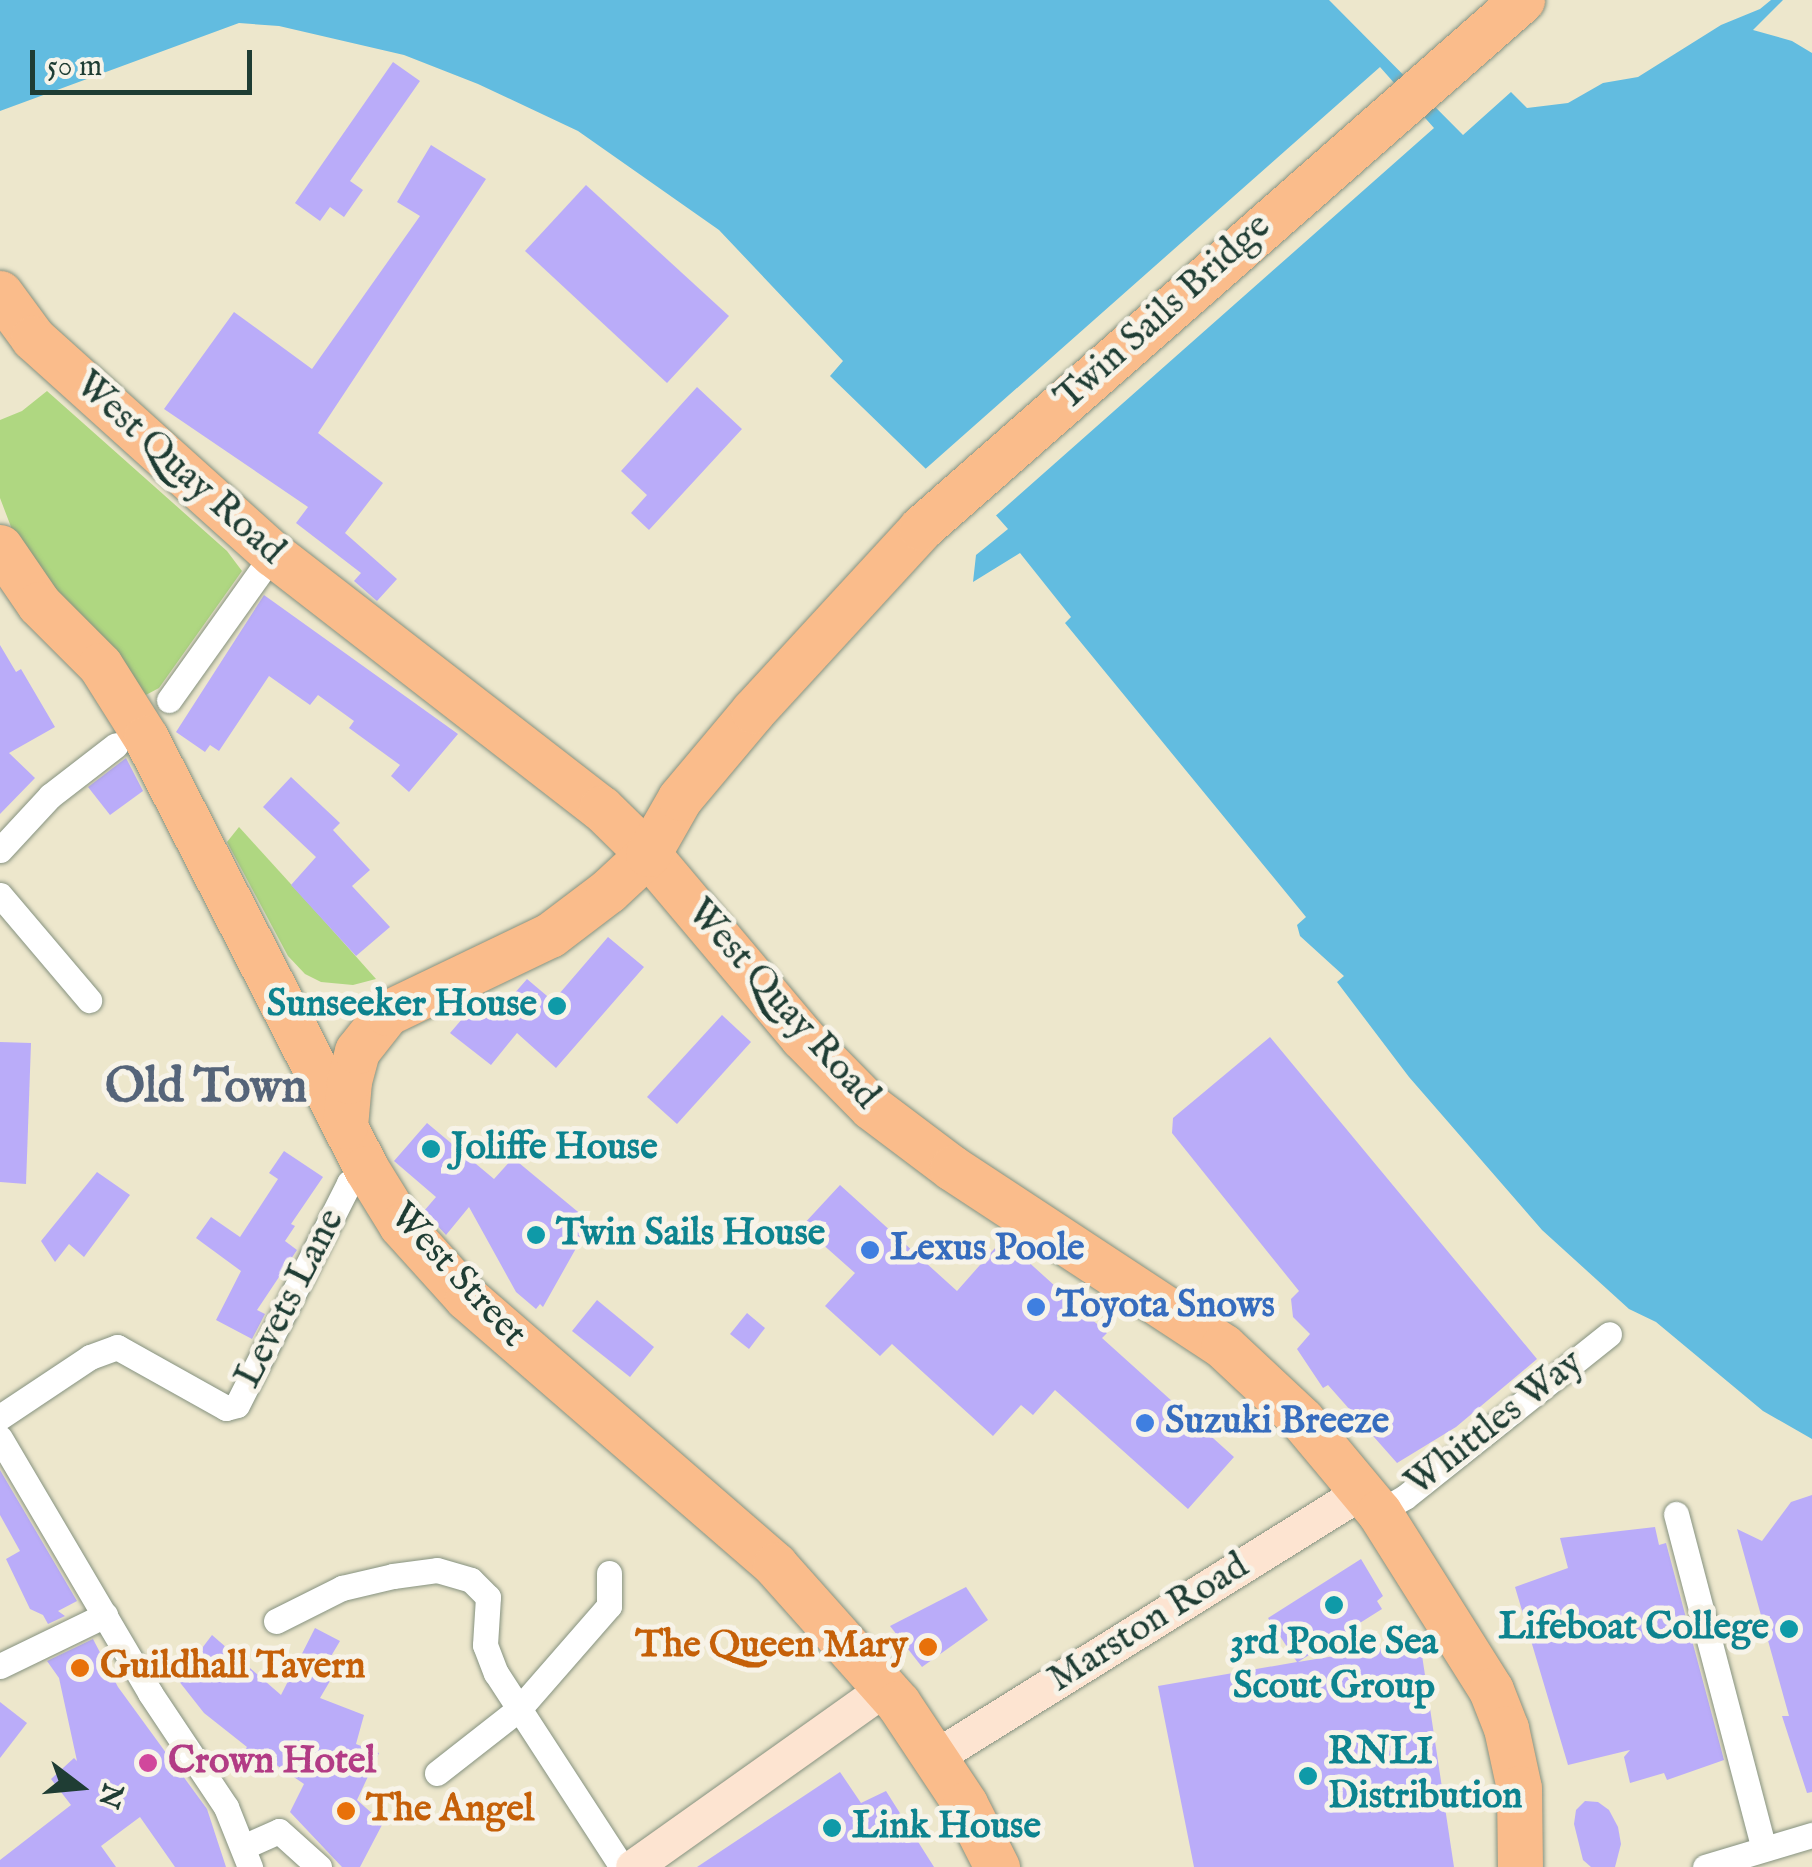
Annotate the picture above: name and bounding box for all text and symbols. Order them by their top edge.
scale bar [35,30,258,92]
text: 50 m [47,48,102,86]
street label: Twin Sails Bridge [1047,204,1281,422]
street label: West Quay Road [65,363,293,575]
street label: West Quay Road [676,891,888,1119]
place label: Sunseeker House [267,983,537,1029]
marker: Sunseeker House [546,995,568,1017]
district label: Old Town [105,1060,307,1118]
place label: Joliffe House [451,1126,658,1172]
marker: Joliffe House [420,1138,442,1160]
street label: West Street [379,1194,535,1358]
street label: Levets Lane [226,1202,356,1396]
place label: Twin Sails House [556,1212,825,1258]
marker: Twin Sails House [525,1224,547,1246]
place label: Lexus Poole [890,1227,1084,1273]
marker: Lexus Poole [859,1239,881,1261]
place label: Toyota Snows [1056,1284,1275,1330]
marker: Toyota Snows [1025,1296,1047,1318]
street label: Whittles Way [1397,1341,1593,1507]
place label: Suzuki Breeze [1165,1400,1389,1446]
marker: Suzuki Breeze [1134,1412,1156,1434]
street label: Marston Road [1041,1544,1257,1704]
marker: 3rd Poole Sea Scout Group [1323,1594,1345,1616]
place label: Lifeboat College [1499,1606,1769,1652]
marker: Lifeboat College [1778,1618,1800,1640]
place label: 3rd Poole Sea Scout Group [1230,1621,1438,1710]
place label: The Queen Mary [635,1624,908,1670]
marker: The Queen Mary [917,1636,939,1658]
place label: Guildhall Tavern [100,1645,365,1691]
marker: Guildhall Tavern [69,1657,91,1679]
place label: RNLI Distribution [1328,1731,1522,1820]
north arrow [30,1737,130,1837]
place label: Crown Hotel [168,1740,376,1786]
marker: Crown Hotel [137,1752,159,1774]
marker: RNLI Distribution [1297,1765,1319,1787]
text: N [89,1779,129,1812]
place label: The Angel [366,1788,534,1834]
marker: The Angel [335,1800,357,1822]
place label: Link House [852,1805,1041,1851]
marker: Link House [821,1817,843,1839]

